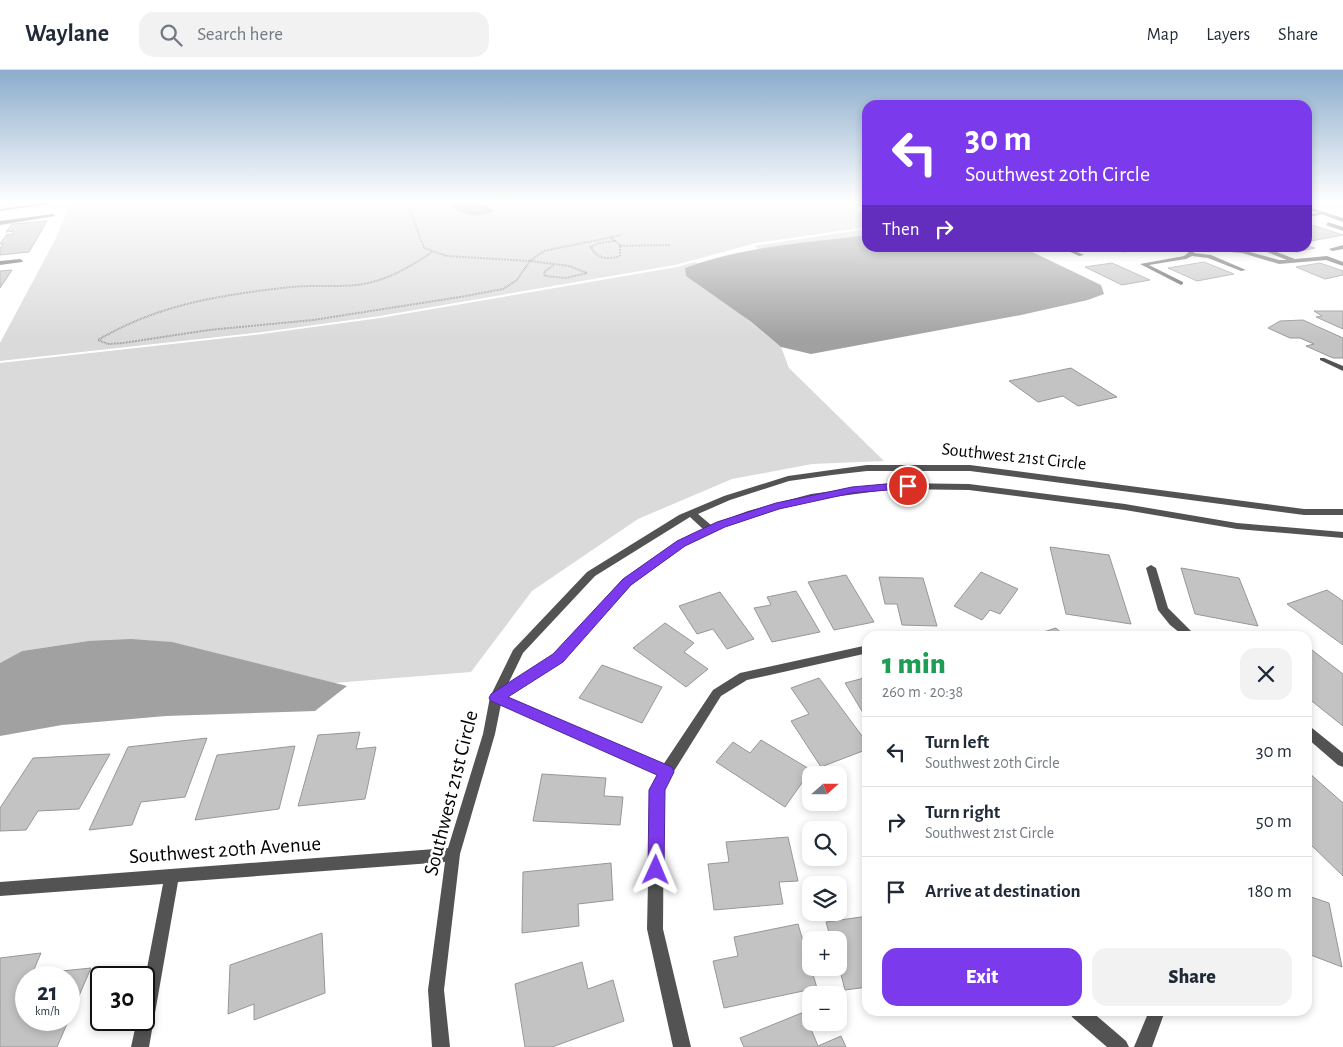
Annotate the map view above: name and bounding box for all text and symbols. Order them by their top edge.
search box [139,12,489,57]
icon: search [157,21,185,49]
text: Waylane [25,22,109,46]
text: Search here [197,25,283,44]
text: Map [1147,26,1178,44]
text: Layers [1206,26,1250,44]
text: Share [1278,26,1318,44]
icon: left [882,120,947,185]
text: 30 m [965,122,1032,157]
text: Southwest 20th Circle [965,163,1150,185]
icon: right [930,215,958,243]
text: Then [882,220,920,239]
street label: Southwest 21st Circle [941,440,1087,474]
pin [887,465,929,507]
icon: arrive [894,472,922,500]
button: close [1240,648,1292,700]
text: 1 min [882,649,946,679]
text: 260 m · 20:38 [882,684,963,700]
street label: Southwest 21st Circle [420,708,482,878]
text: Turn left [925,733,989,752]
icon: left [882,738,910,766]
text: 30 m [1256,742,1292,761]
text: Southwest 20th Circle [925,755,1060,771]
north arrow [802,766,848,811]
map controls [802,766,847,1031]
text: Turn right [925,803,1000,822]
icon: right [882,808,910,836]
text: 50 m [1256,812,1292,831]
button: search [802,821,847,866]
text: Southwest 21st Circle [925,825,1054,841]
street label: Southwest 20th Avenue [128,833,322,867]
position arrow [629,843,681,895]
button: layers [802,876,847,921]
icon: arrive [882,878,910,906]
text: Arrive at destination [925,882,1081,901]
text: 180 m [1248,882,1292,901]
button: + [802,931,847,976]
button: Exit [882,948,1082,1006]
button: Share [1092,948,1292,1006]
speed limit sign: 30 [90,966,155,1031]
text: 21 [37,980,58,1005]
button: − [802,986,847,1031]
text: km/h [35,1005,60,1017]

